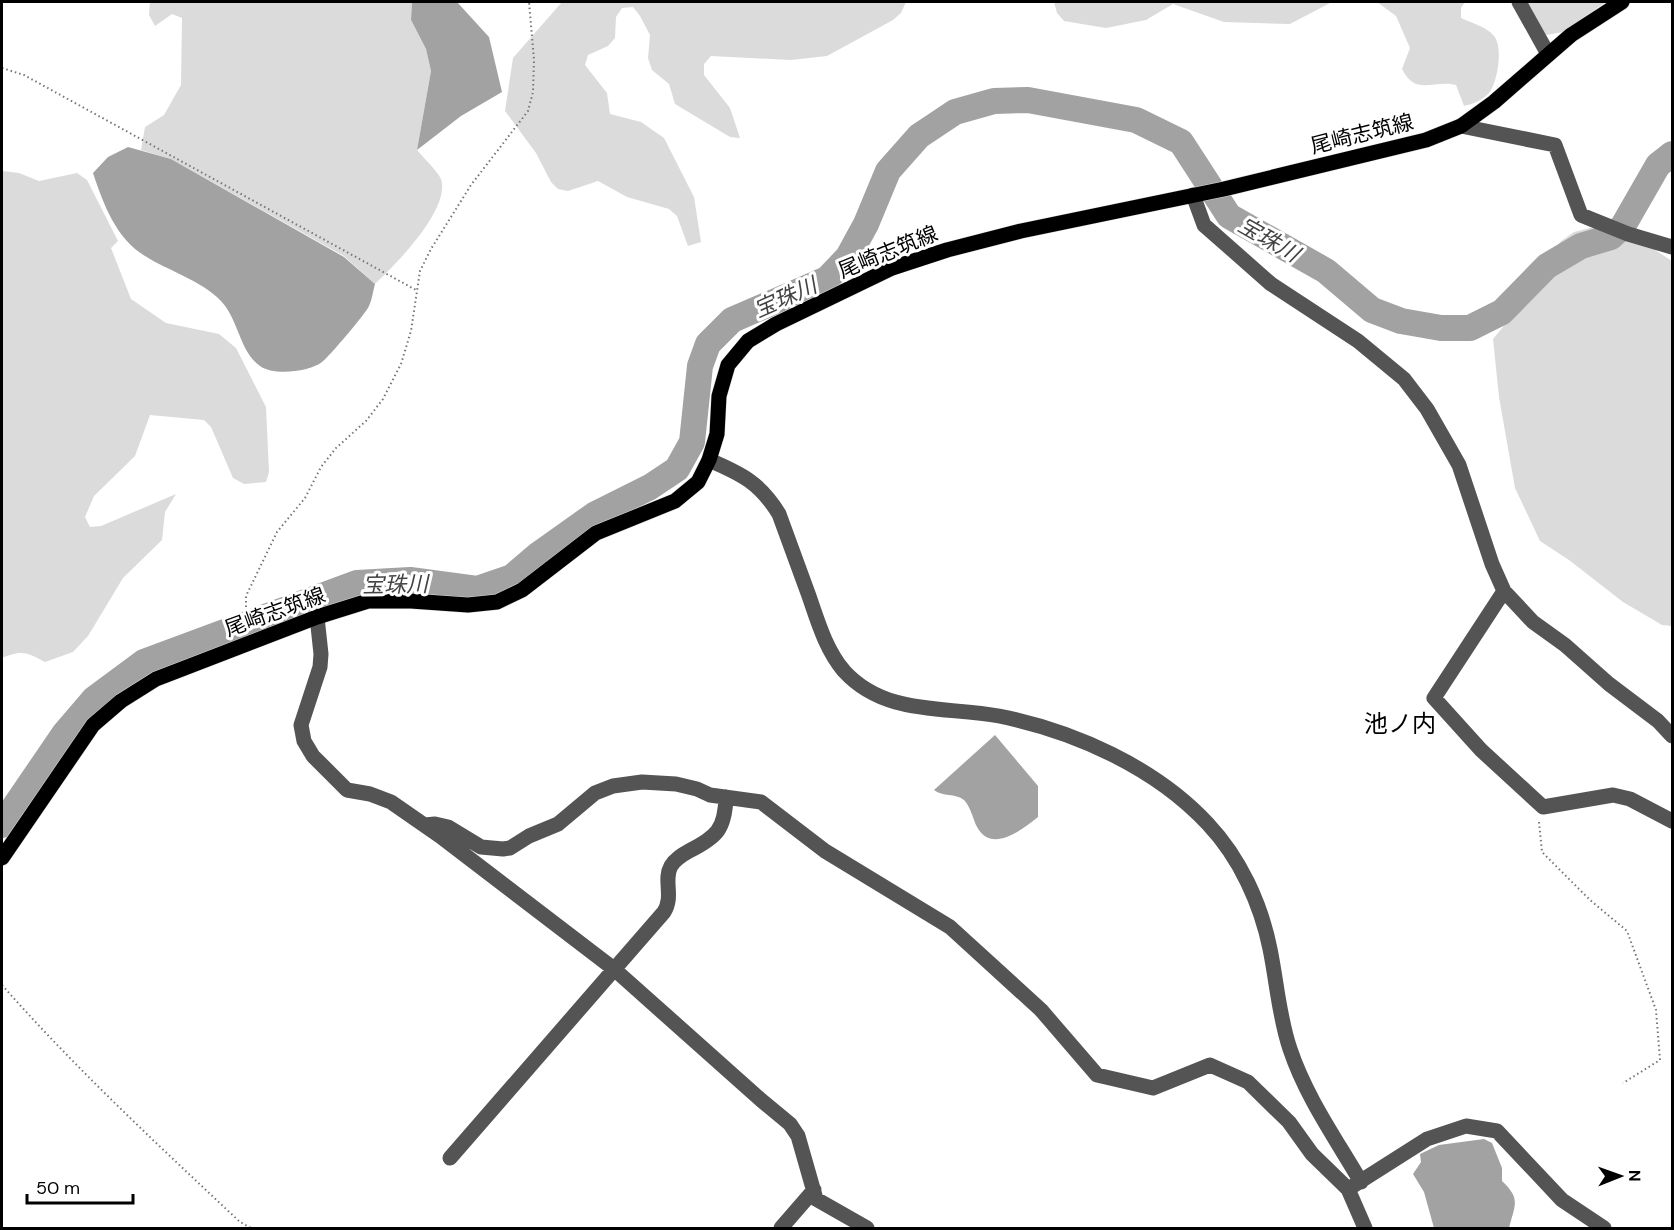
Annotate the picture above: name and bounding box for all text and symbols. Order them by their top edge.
street label: 尾崎志筑線 [1308,108,1416,160]
water label: 宝珠川 [1233,210,1306,269]
street label: 尾崎志筑線 [834,219,942,285]
water label: 宝珠川 [749,270,823,324]
water label: 宝珠川 [362,569,430,600]
street label: 尾崎志筑線 [221,581,329,643]
district label: 池ノ内 [1364,708,1436,739]
north arrow [1590,1146,1650,1206]
scale bar [27,1167,134,1205]
text: N [1624,1170,1645,1182]
text: 50 m [36,1176,80,1200]

